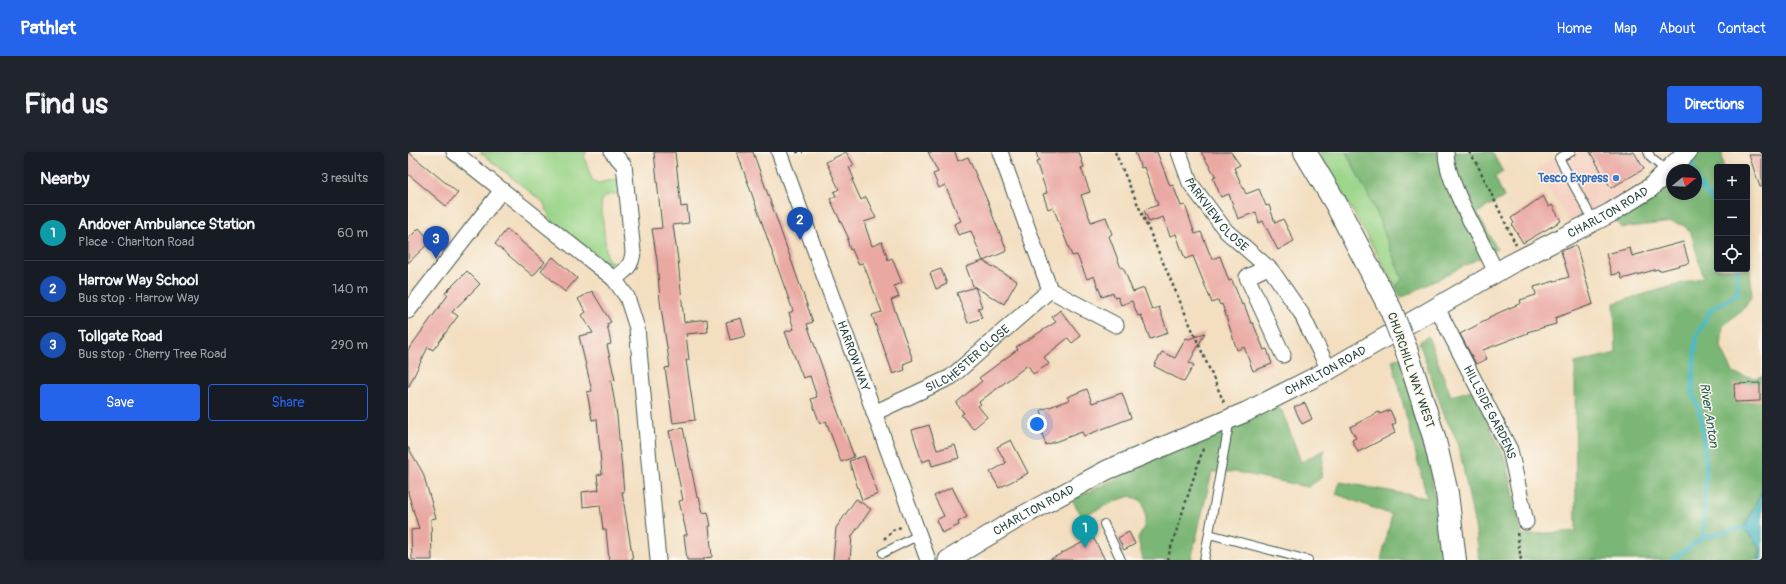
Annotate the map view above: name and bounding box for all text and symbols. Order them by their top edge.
text: Pathlet [20,16,76,40]
text: Home [1557,20,1592,37]
text: Map [1614,20,1637,37]
text: About [1659,20,1695,37]
text: Contact [1717,20,1766,37]
button: Directions [1667,86,1762,123]
text: Find us [24,87,108,122]
north arrow [1666,164,1702,200]
map controls [1714,164,1750,272]
button: + [1714,164,1750,200]
text: Nearby [40,168,89,189]
text: 3 results [321,170,368,186]
place label: Tesco Express [1537,171,1609,186]
marker: Tesco Express [1611,173,1621,183]
street label: PARKVIEW CLOSE [1181,176,1251,255]
street label: CHARLTON ROAD [1565,184,1652,241]
button: − [1714,200,1750,236]
pin: 2 [787,207,813,240]
text: Andover Ambulance Station [78,215,255,234]
text: 1 [50,225,56,241]
text: 60 m [337,225,368,241]
pin: 3 [423,226,449,259]
text: Place · Charlton Road [78,234,194,250]
button: locate [1714,236,1750,272]
text: Harrow Way School [78,271,199,290]
text: 2 [49,281,57,297]
text: 140 m [332,281,368,297]
text: Bus stop · Harrow Way [78,290,199,306]
street label: CHURCHILL WAY WEST [1384,310,1437,430]
street label: HARROW WAY [833,319,873,393]
street label: SILCHESTER CLOSE [923,322,1013,396]
text: Tollgate Road [78,327,163,346]
text: 3 [49,337,57,353]
text: 290 m [331,337,368,353]
street label: CHARLTON ROAD [1282,343,1370,399]
text: Bus stop · Cherry Tree Road [78,346,227,362]
street label: HILLSIDE GARDENS [1460,363,1519,460]
water label: River Anton [1696,382,1722,449]
button: Save [40,384,200,421]
button: Share [208,384,368,421]
your location [1027,414,1047,434]
street label: CHARLTON ROAD [990,482,1077,539]
pin: 1 [1072,515,1098,548]

